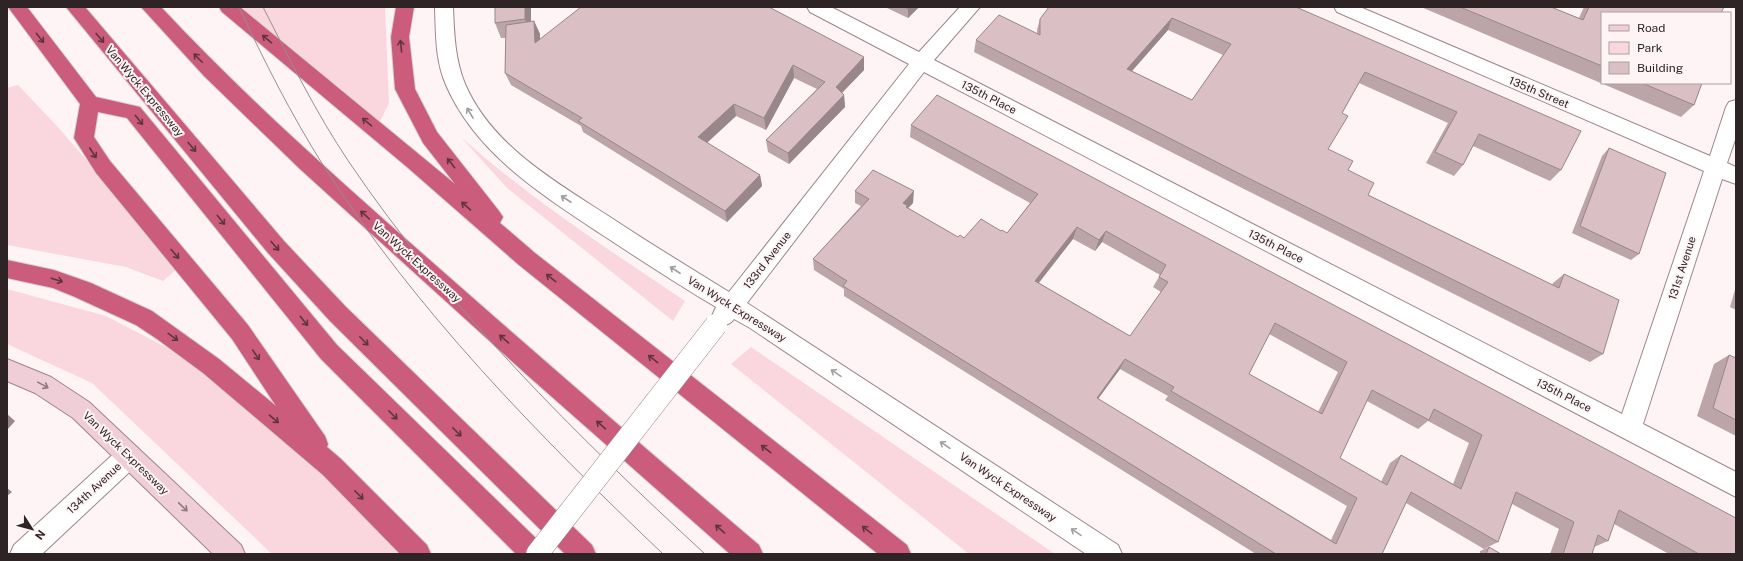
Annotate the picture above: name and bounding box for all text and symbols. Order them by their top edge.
legend [1601,12,1731,84]
text: Road [1637,21,1665,35]
one-way arrow [36,32,45,43]
one-way arrow [95,32,104,43]
one-way arrow [261,35,272,44]
one-way arrow [397,40,405,53]
text: Park [1637,41,1663,55]
street label: Van Wyck Expressway [104,43,186,139]
one-way arrow [193,53,203,63]
text: Building [1637,61,1683,75]
street label: 135th Street [1507,74,1571,110]
street label: 135th Place [959,78,1019,116]
one-way arrow [466,108,474,119]
one-way arrow [134,114,143,125]
one-way arrow [361,118,372,127]
one-way arrow [187,141,196,152]
one-way arrow [89,147,98,158]
one-way arrow [446,158,455,169]
one-way arrow [561,195,572,203]
one-way arrow [461,202,471,211]
one-way arrow [360,211,370,220]
one-way arrow [217,215,226,226]
street label: Van Wyck Expressway [371,219,463,305]
street label: 135th Place [1246,227,1306,265]
street label: 133rd Avenue [741,229,793,291]
street label: 131st Avenue [1666,235,1698,301]
one-way arrow [271,241,280,251]
one-way arrow [170,248,179,259]
one-way arrow [669,266,680,274]
one-way arrow [546,274,557,283]
street label: Van Wyck Expressway [685,274,789,344]
one-way arrow [50,277,62,285]
one-way arrow [299,315,308,326]
one-way arrow [167,333,178,341]
one-way arrow [498,335,509,344]
one-way arrow [360,336,369,346]
one-way arrow [252,350,260,361]
one-way arrow [647,355,658,364]
one-way arrow [831,369,842,377]
street label: 135th Place [1534,376,1594,414]
one-way arrow [36,382,48,390]
street label: Van Wyck Expressway [81,409,171,497]
one-way arrow [388,410,398,420]
one-way arrow [269,414,279,423]
one-way arrow [596,420,606,430]
one-way arrow [452,427,462,437]
one-way arrow [939,441,950,449]
one-way arrow [760,444,771,453]
street label: Van Wyck Expressway [957,450,1059,524]
street label: 134th Avenue [65,460,123,516]
one-way arrow [354,490,364,500]
one-way arrow [177,502,187,511]
north arrow [12,509,52,549]
one-way arrow [715,524,726,533]
one-way arrow [862,525,873,534]
text: N [33,528,47,542]
one-way arrow [1070,528,1082,536]

